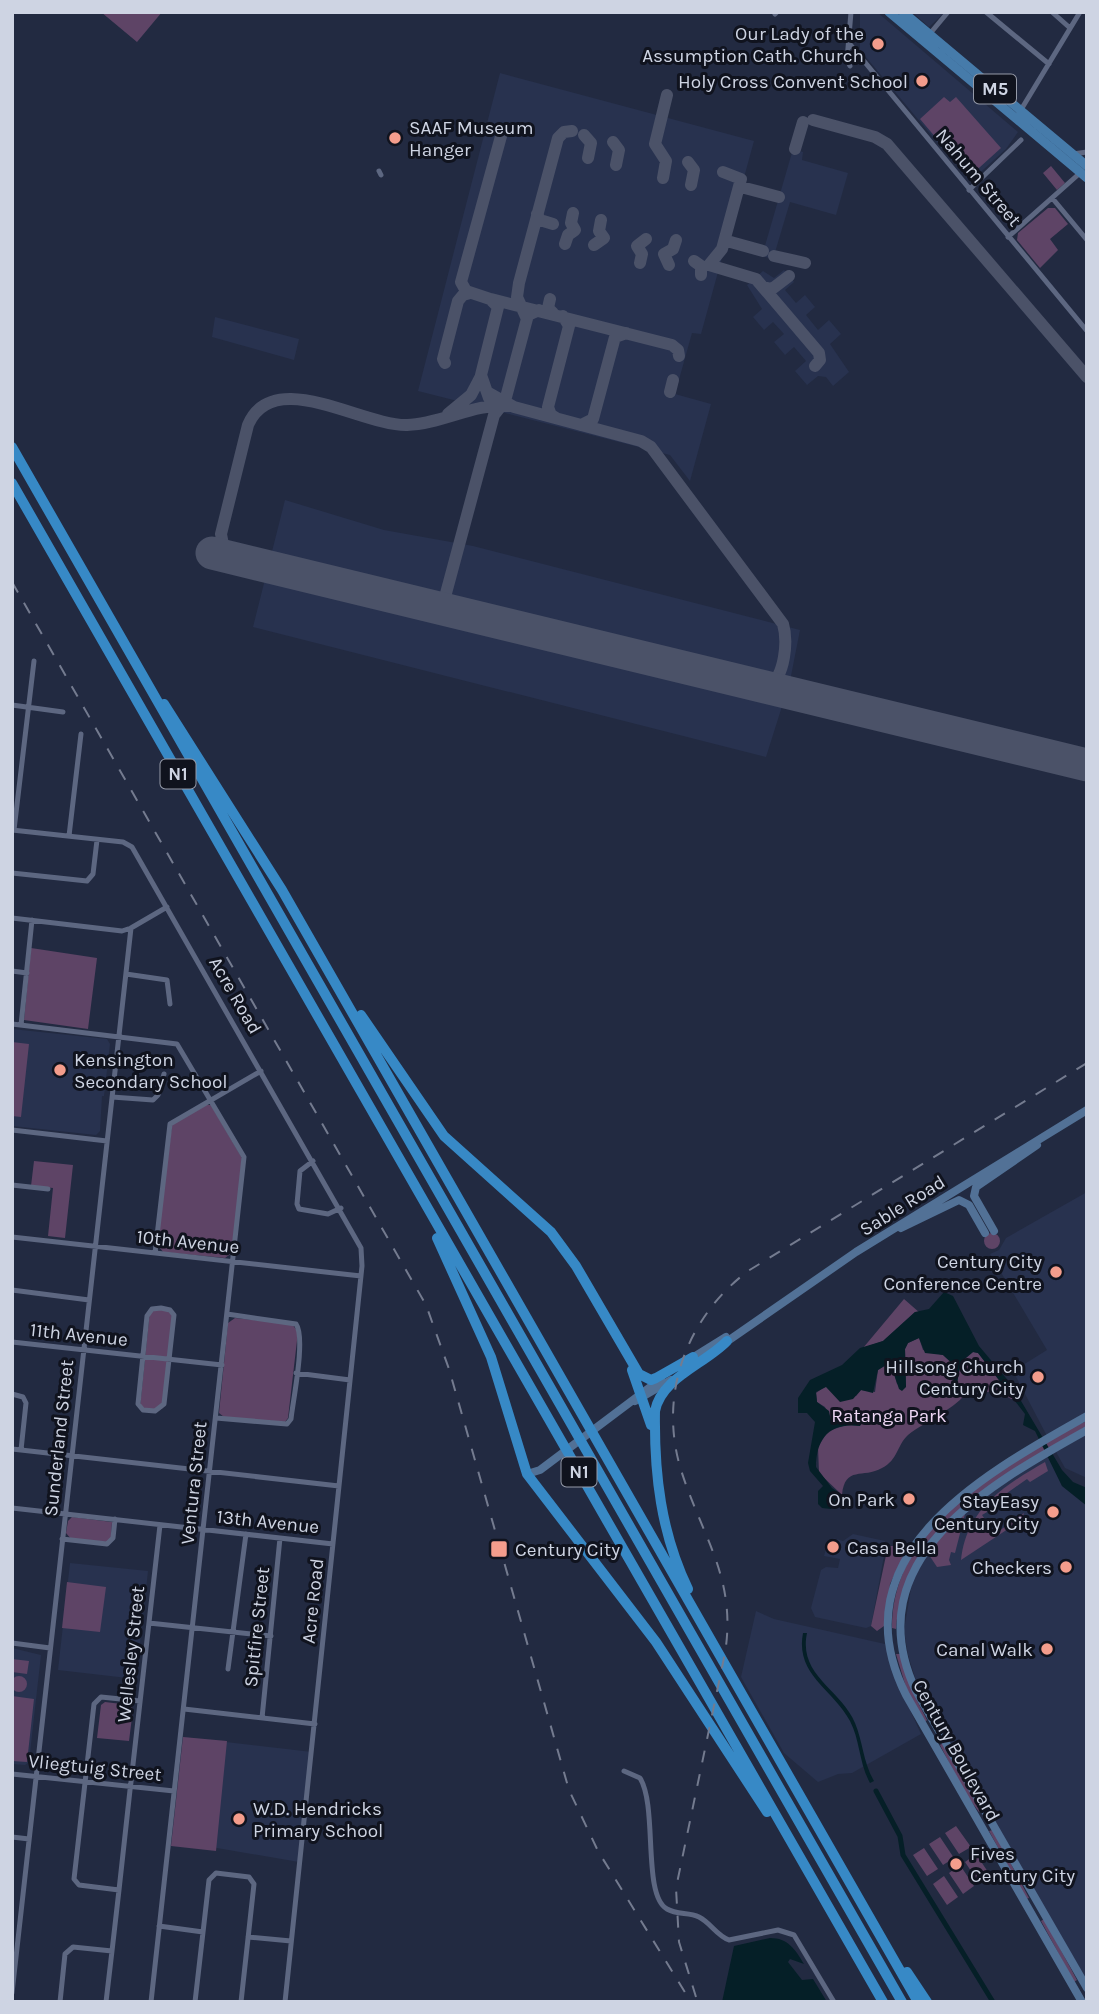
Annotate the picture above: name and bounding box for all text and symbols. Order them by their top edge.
place label: Our Lady of the Assumption Cath. Church [642,23,864,67]
marker: Our Lady of the Assumption Cath. Church [870,36,886,52]
place label: Holy Cross Convent School [678,71,908,93]
marker: Holy Cross Convent School [914,73,930,89]
road number: M5 [974,74,1016,104]
place label: SAAF Museum Hanger [409,117,533,161]
street label: Nahum Street [931,124,1026,231]
marker: SAAF Museum Hanger [387,130,403,146]
road number: N1 [160,760,196,788]
street label: Acre Road [204,953,266,1038]
place label: Kensington Secondary School [74,1049,228,1093]
marker: Kensington Secondary School [52,1062,68,1078]
street label: Sable Road [856,1171,949,1241]
street label: 10th Avenue [135,1226,240,1258]
place label: Century City Conference Centre [883,1251,1042,1295]
marker: Century City Conference Centre [1048,1264,1064,1280]
street label: 11th Avenue [29,1319,129,1351]
place label: Hillsong Church Century City [885,1356,1024,1400]
street label: Sunderland Street [40,1359,78,1518]
marker: Hillsong Church Century City [1030,1369,1046,1385]
park label: Ratanga Park [831,1405,947,1427]
street label: Ventura Street [177,1420,211,1546]
road number: N1 [562,1457,596,1486]
place label: On Park [828,1489,895,1511]
marker: On Park [901,1491,917,1507]
place label: StayEasy Century City [934,1491,1039,1535]
marker: StayEasy Century City [1045,1504,1061,1520]
street label: 13th Avenue [215,1506,320,1538]
place label: Casa Bella [847,1537,937,1559]
marker: Century City [489,1539,509,1559]
place label: Century City [515,1539,620,1561]
marker: Casa Bella [825,1539,841,1555]
street label: Acre Road [298,1557,328,1645]
place label: Checkers [972,1557,1052,1579]
marker: Checkers [1058,1559,1074,1575]
street label: Spitfire Street [240,1566,274,1688]
street label: Wellesley Street [113,1585,149,1723]
place label: Canal Walk [936,1639,1033,1661]
marker: Canal Walk [1039,1641,1055,1657]
street label: Century Boulevard [908,1676,1004,1825]
street label: Vliegtuig Street [27,1750,163,1786]
place label: W.D. Hendricks Primary School [253,1798,383,1842]
marker: W.D. Hendricks Primary School [231,1811,247,1827]
place label: Fives Century City [970,1843,1075,1887]
marker: Fives Century City [948,1856,964,1872]

